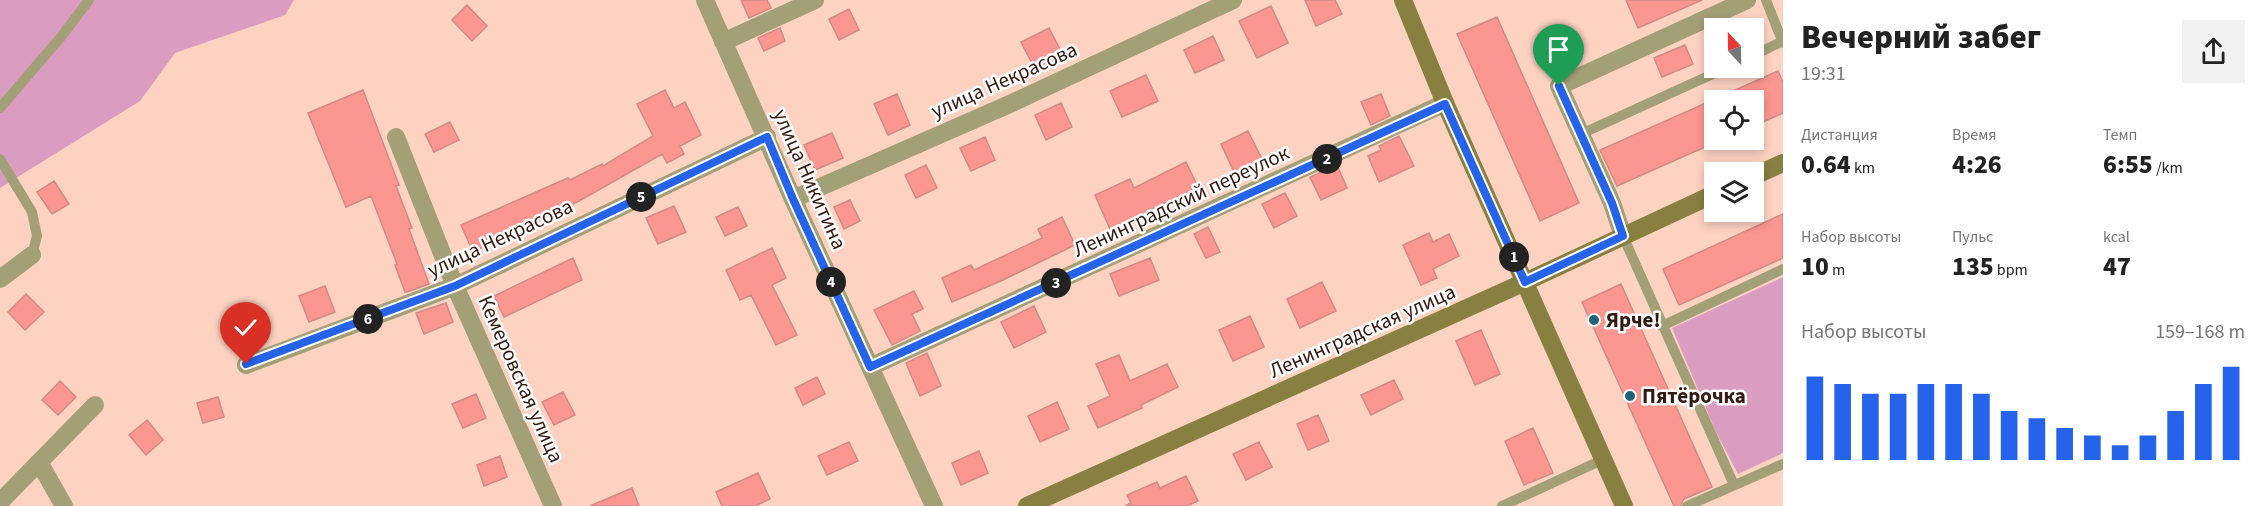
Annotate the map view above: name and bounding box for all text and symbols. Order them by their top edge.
text: Вечерний забег [1801,14,2041,61]
north arrow [1704,18,1764,78]
map controls [1704,18,1764,222]
button: share [2182,20,2245,83]
pin [1533,24,1584,86]
icon: arrive [1542,33,1575,66]
street label: улица Некрасова [926,34,1082,126]
text: 19:31 [1801,60,1846,88]
button: locate [1704,90,1764,150]
street label: улица Никитина [766,104,854,254]
text: Дистанция [1801,124,1878,146]
text: Время [1952,124,1997,146]
text: Темп [2103,124,2137,146]
street label: Ленинградский переулок [1068,137,1295,264]
pin: 2 [1312,144,1342,174]
text: 0.64 [1801,146,1851,183]
text: 4:26 [1952,146,2002,183]
text: 6:55 [2103,146,2153,183]
text: 2 [1323,148,1331,170]
text: km [1851,157,1875,179]
text: /km [2153,157,2183,179]
button: layers [1704,162,1764,222]
pin: 5 [626,182,656,212]
text: 5 [637,186,645,208]
street label: улица Некрасова [422,191,578,285]
text: Набор высоты [1801,226,1901,248]
text: Пульс [1952,226,1993,248]
text: kcal [2103,226,2130,248]
pin: 1 [1499,242,1529,272]
text: 1 [1510,246,1518,268]
text: 10 [1801,248,1829,285]
text: 135 [1952,248,1994,285]
text: 47 [2103,248,2131,285]
text: m [1829,259,1845,281]
text: bpm [1994,259,2028,281]
pin: 4 [816,267,846,297]
pin: 3 [1041,268,1071,298]
text: 4 [827,271,835,293]
text: 3 [1052,272,1060,294]
street label: Ленинградская улица [1264,276,1460,386]
street label: Кемеровская улица [471,291,571,467]
pin [220,302,271,364]
pin: 6 [353,304,383,334]
place label: Ярче! [1606,305,1661,335]
text: 6 [364,308,372,330]
icon: check [229,311,262,344]
marker: Ярче! [1587,313,1601,327]
text: Набор высоты [1801,318,1926,346]
text: 159–168 m [2155,318,2245,346]
place label: Пятёрочка [1642,381,1746,411]
marker: Пятёрочка [1623,389,1637,403]

